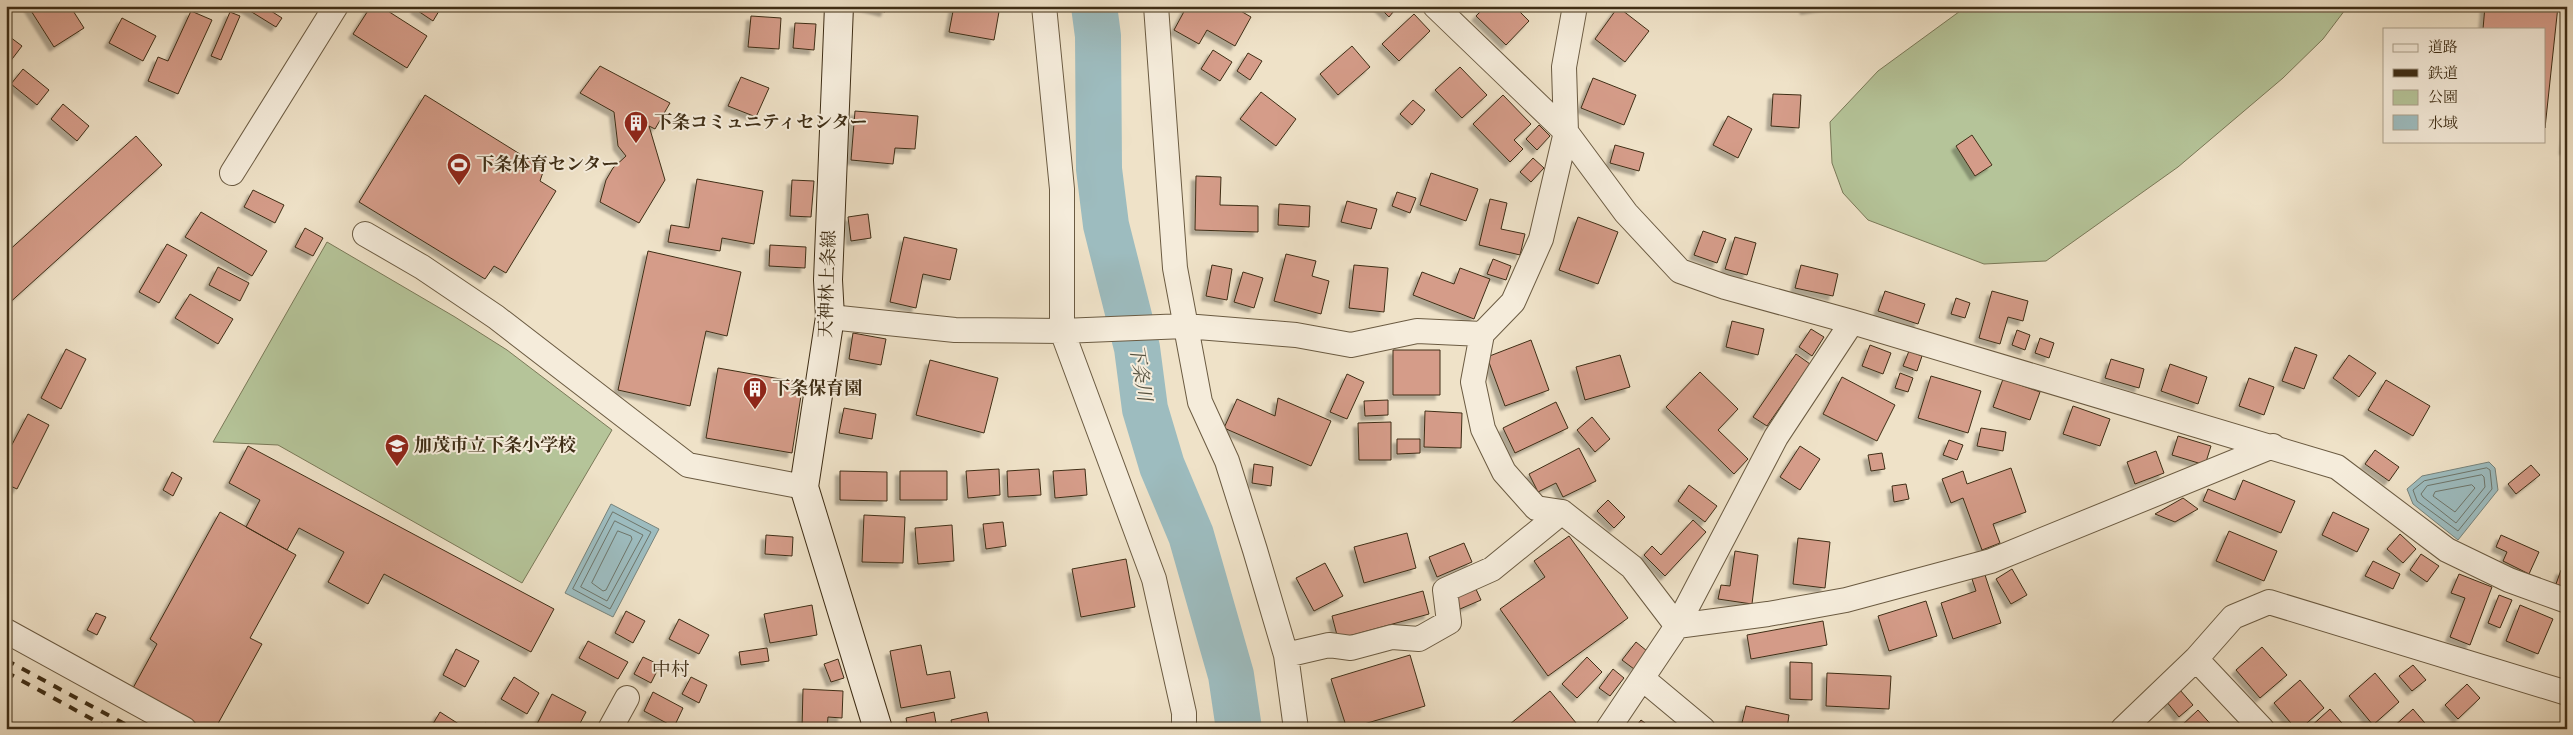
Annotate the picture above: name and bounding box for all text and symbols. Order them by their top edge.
legend [2383,28,2546,142]
text: 道路 [2428,39,2458,56]
text: 鉄道 [2428,65,2458,82]
text: 公園 [2428,89,2458,106]
building icon: 下条コミュニティセンター [623,110,649,144]
place label: 下条コミュニティセンター [654,112,867,132]
text: 水域 [2428,115,2458,132]
sports icon: 下条体育センター [446,152,472,186]
place label: 下条体育センター [476,154,619,174]
street label: 天神林上条線 [815,230,839,338]
water label: 下条川 [1125,343,1155,405]
building icon: 下条保育園 [742,376,768,410]
place label: 下条保育園 [772,378,862,398]
school or university icon: 加茂市立下条小学校 [384,433,410,467]
place label: 加茂市立下条小学校 [414,435,576,455]
district label: 中村 [652,660,690,681]

